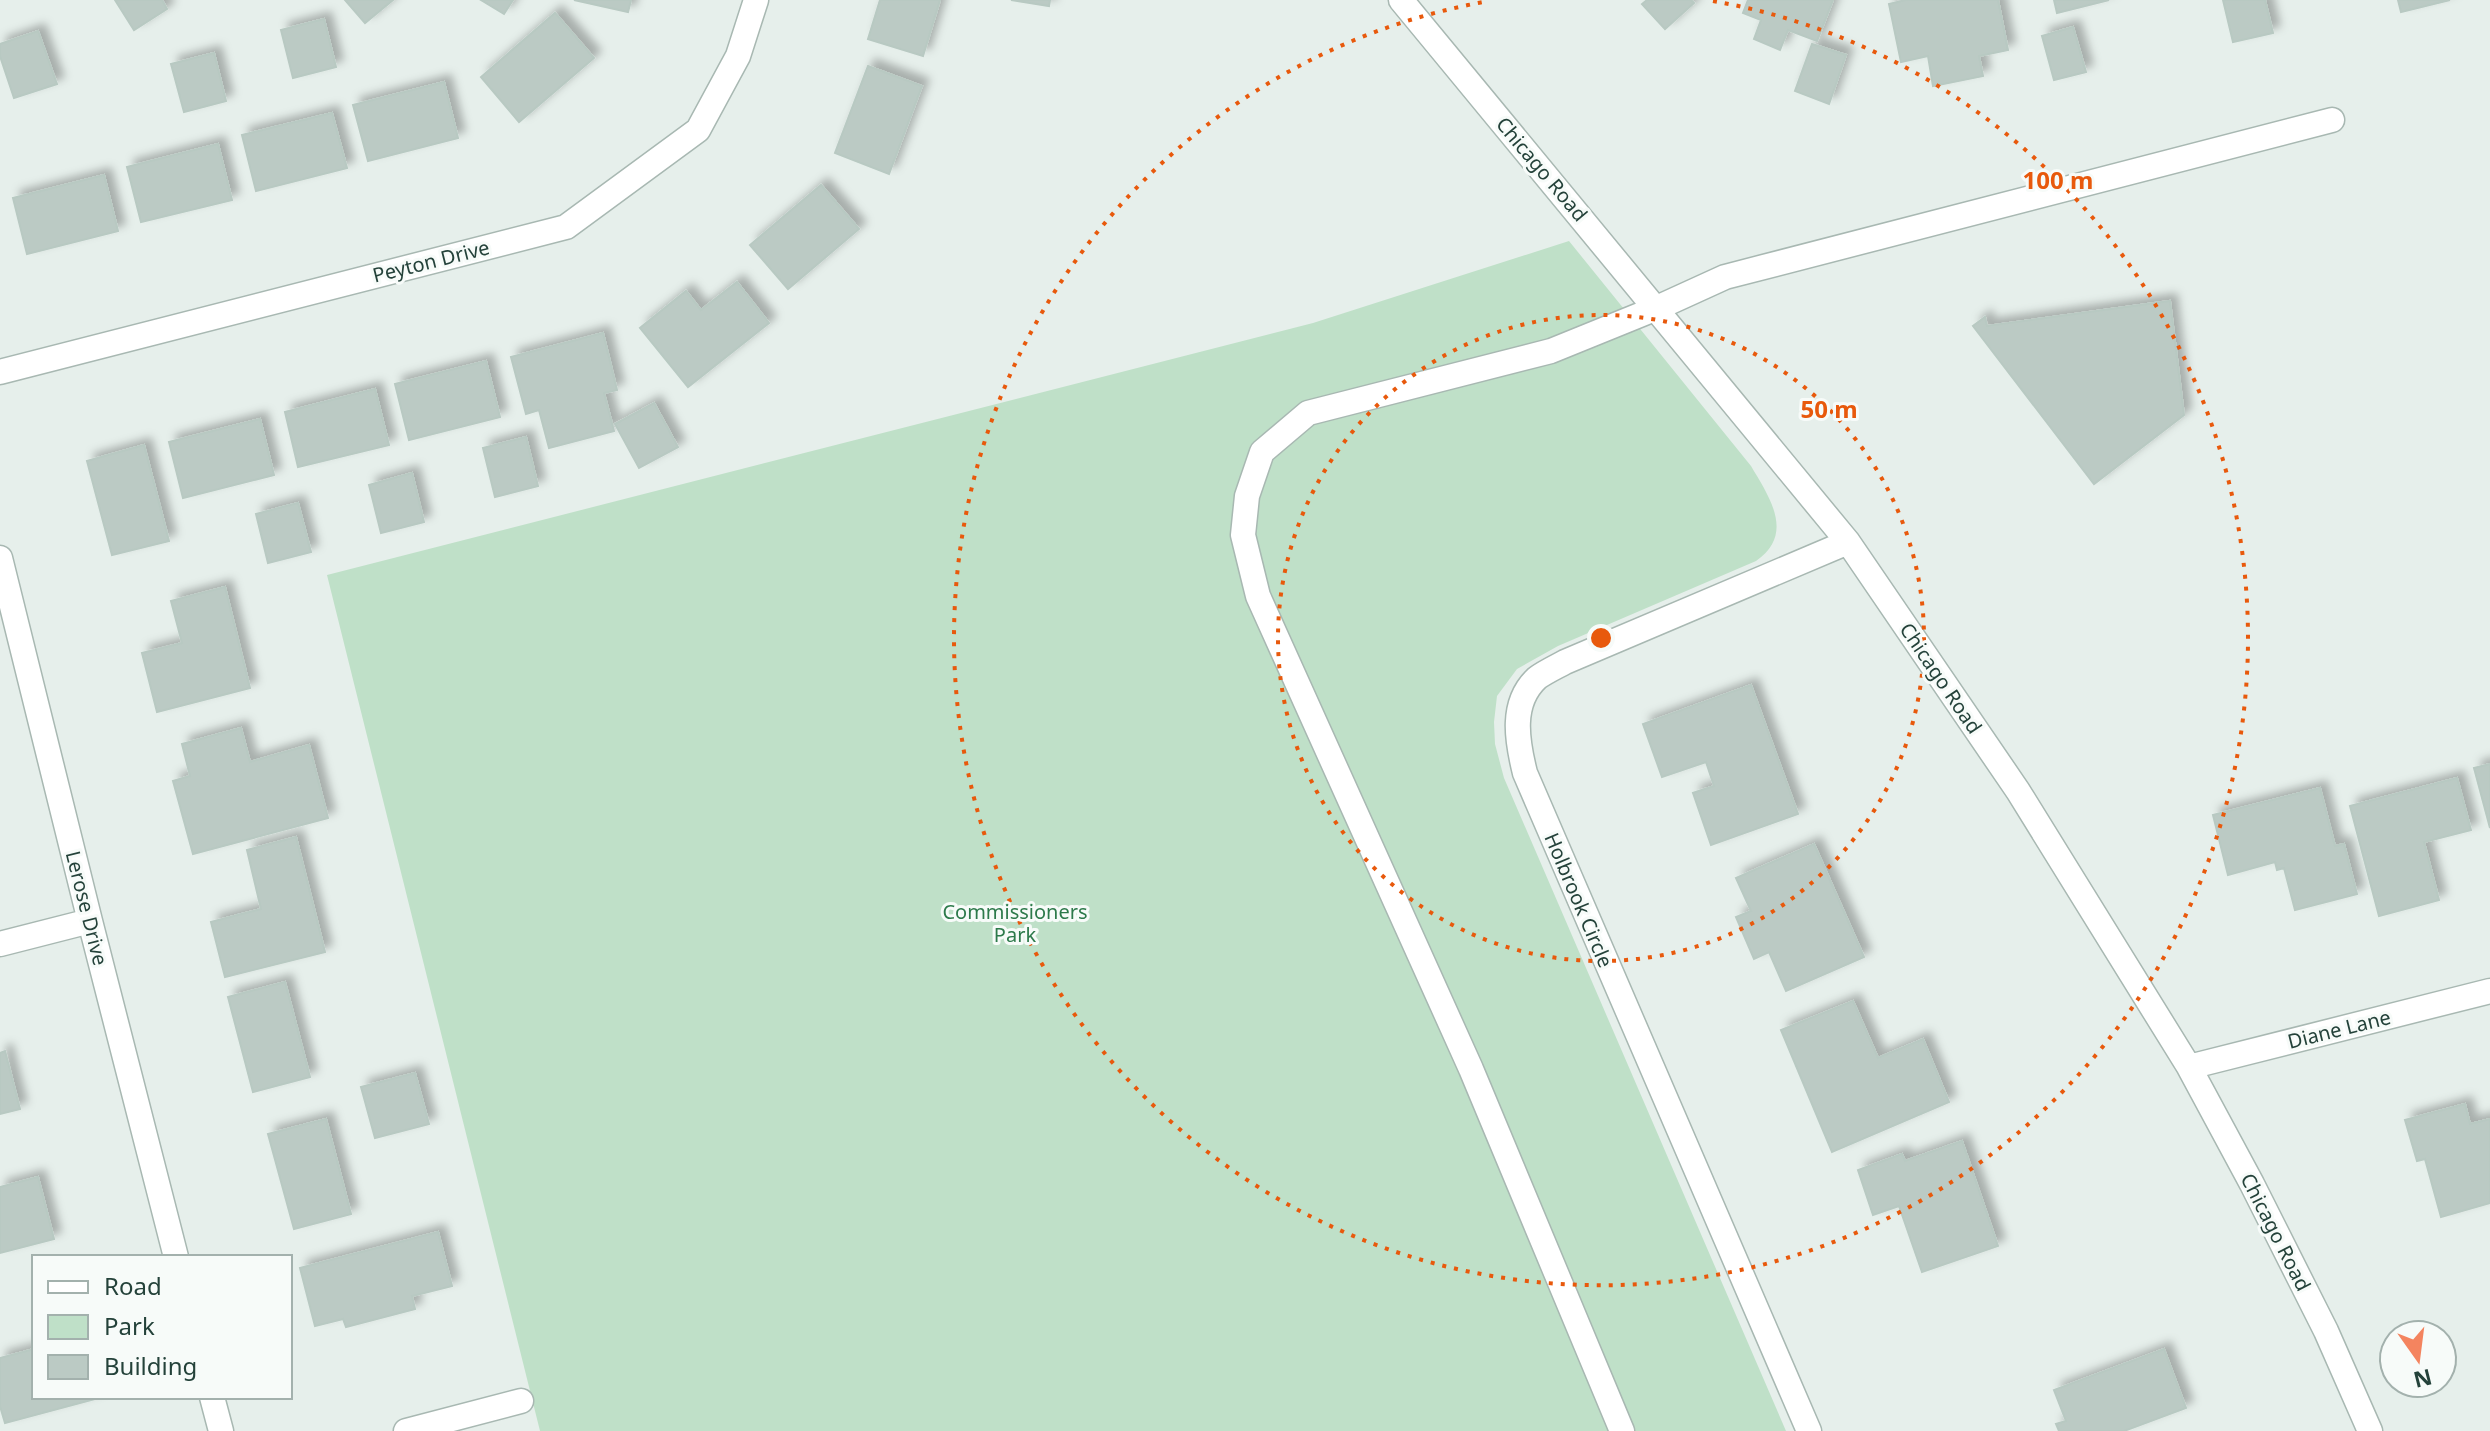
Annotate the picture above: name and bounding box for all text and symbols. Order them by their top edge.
street label: Chicago Road [1490,111,1594,227]
text: 100 m [2023,163,2093,196]
street label: Peyton Drive [370,233,492,289]
text: 50 m [1800,392,1858,425]
street label: Chicago Road [1894,617,1988,739]
centre of rings [1587,624,1615,652]
street label: Holbrook Circle [1538,828,1620,972]
street label: Lerose Drive [60,848,114,968]
park label: Commissioners Park [942,898,1088,948]
street label: Diane Lane [2285,1003,2393,1055]
street label: Chicago Road [2235,1169,2317,1295]
legend [32,1255,292,1399]
text: Road [104,1269,162,1302]
text: Park [104,1309,155,1342]
north arrow [2378,1319,2458,1399]
text: Building [104,1349,197,1382]
text: N [2411,1363,2435,1396]

